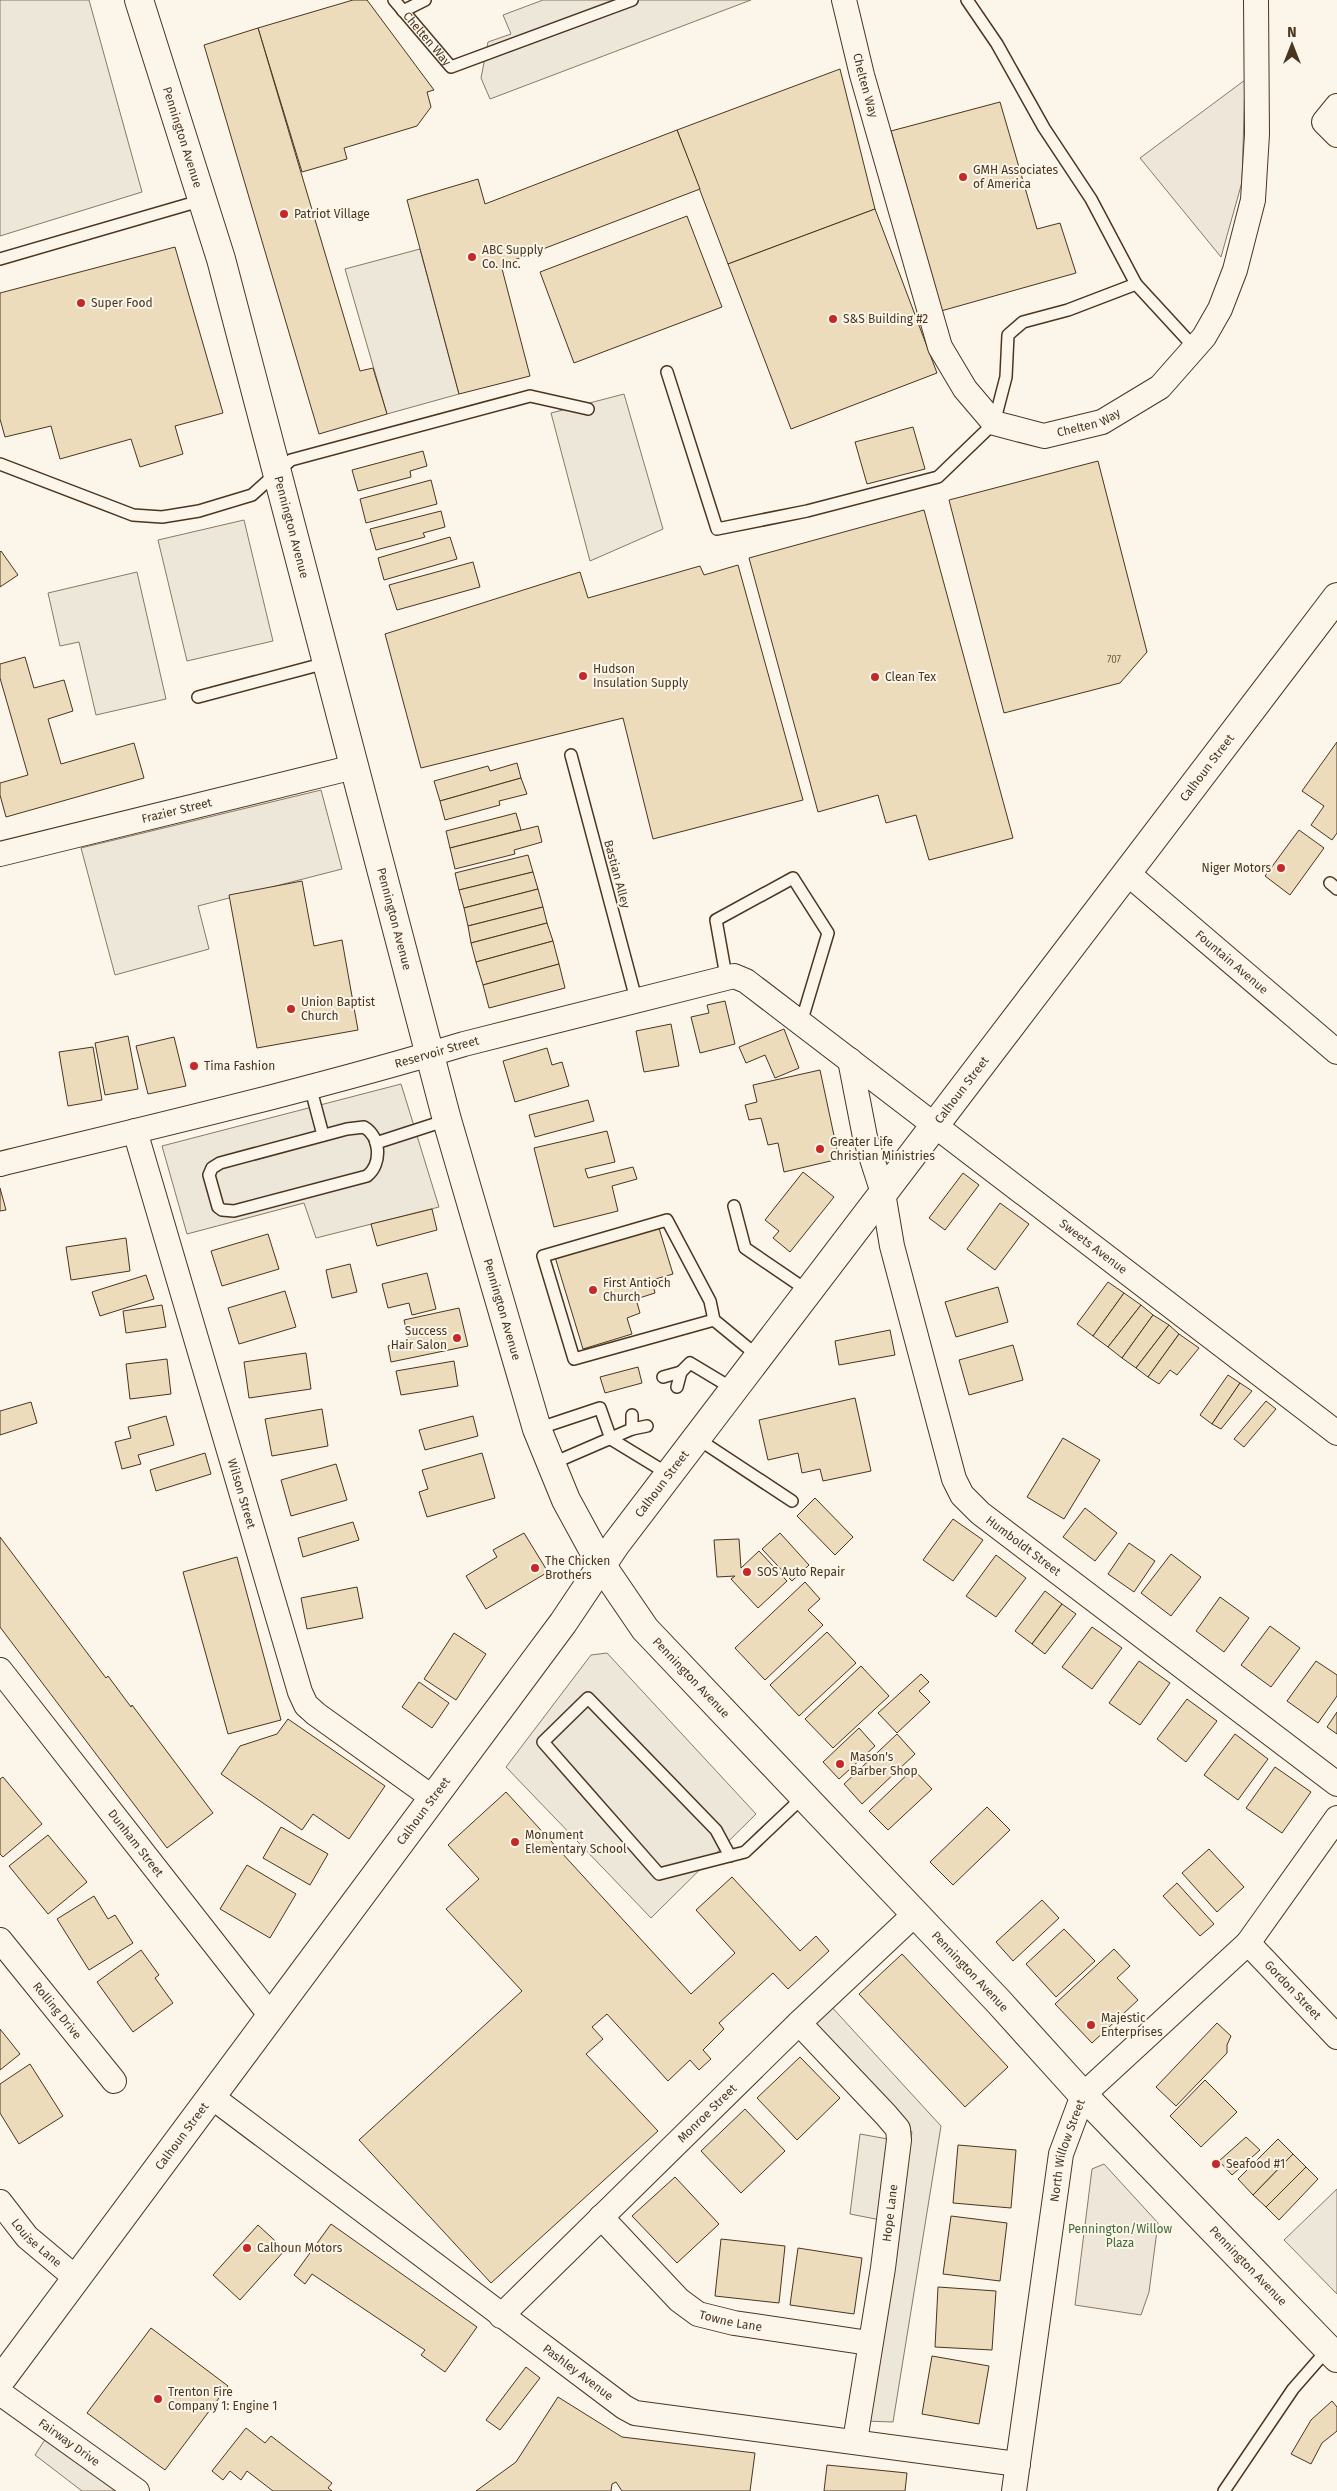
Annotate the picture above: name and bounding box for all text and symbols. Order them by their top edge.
street label: Chelten Way [400,9,454,69]
north arrow [1267,20,1317,70]
text: N [1287,24,1297,41]
street label: Chelten Way [850,52,881,119]
street label: Pennington Avenue [160,85,205,190]
place label: GMH Associates of America [973,163,1059,191]
marker: GMH Associates of America [957,171,969,183]
place label: Patriot Village [294,207,370,221]
marker: Patriot Village [278,208,290,220]
place label: ABC Supply Co. Inc. [482,243,543,271]
marker: ABC Supply Co. Inc. [466,251,478,263]
place label: Super Food [91,296,153,310]
marker: Super Food [75,297,87,309]
place label: S&S Building #2 [843,312,928,326]
marker: S&S Building #2 [827,313,839,325]
street label: Chelten Way [1055,405,1123,440]
street label: Pennington Avenue [271,475,312,580]
house number: 707 [1107,654,1122,666]
place label: Hudson Insulation Supply [593,662,688,690]
marker: Hudson Insulation Supply [577,670,589,682]
place label: Clean Tex [885,670,936,684]
marker: Clean Tex [869,671,881,683]
street label: Calhoun Street [1177,731,1237,804]
street label: Frazier Street [140,795,214,826]
street label: Bastian Alley [601,838,633,910]
place label: Niger Motors [1201,861,1271,875]
marker: Niger Motors [1275,862,1287,874]
street label: Pennington Avenue [374,866,414,972]
street label: Fountain Avenue [1193,927,1271,997]
place label: Union Baptist Church [301,995,376,1023]
marker: Union Baptist Church [285,1003,297,1015]
street label: Reservoir Street [393,1033,481,1071]
street label: Calhoun Street [932,1053,992,1126]
place label: Tima Fashion [204,1059,275,1073]
marker: Tima Fashion [188,1060,200,1072]
place label: Greater Life Christian Ministries [830,1135,935,1163]
marker: Greater Life Christian Ministries [814,1143,826,1155]
street label: Sweets Avenue [1057,1216,1130,1277]
street label: Pennington Avenue [481,1257,524,1362]
place label: First Antioch Church [603,1276,671,1304]
marker: First Antioch Church [587,1284,599,1296]
place label: Success Hair Salon [391,1324,447,1352]
marker: Success Hair Salon [451,1332,463,1344]
street label: Calhoun Street [632,1447,692,1520]
street label: Wilson Street [225,1457,259,1531]
street label: Humboldt Street [983,1513,1064,1579]
place label: The Chicken Brothers [545,1554,610,1582]
marker: The Chicken Brothers [529,1562,541,1574]
place label: SOS Auto Repair [757,1565,845,1579]
marker: SOS Auto Repair [741,1566,753,1578]
street label: Pennington Avenue [650,1635,733,1721]
place label: Mason's Barber Shop [850,1750,918,1778]
marker: Mason's Barber Shop [834,1758,846,1770]
street label: Calhoun Street [394,1774,453,1847]
street label: Dunham Street [105,1807,167,1880]
place label: Monument Elementary School [525,1828,627,1856]
marker: Monument Elementary School [509,1836,521,1848]
street label: Pennington Avenue [929,1929,1011,2015]
street label: Gordon Street [1262,1958,1324,2023]
street label: Rolling Drive [30,1979,84,2042]
place label: Majestic Enterprises [1101,2011,1163,2039]
marker: Majestic Enterprises [1085,2019,1097,2031]
street label: Monroe Street [675,2081,740,2145]
street label: North Willow Street [1047,2097,1088,2203]
street label: Calhoun Street [152,2099,212,2173]
place label: Seafood #1 [1226,2157,1285,2171]
marker: Seafood #1 [1210,2158,1222,2170]
street label: Hope Lane [880,2183,900,2243]
street label: Louise Lane [8,2216,64,2270]
park label: Pennington/Willow Plaza [1068,2222,1172,2250]
street label: Pennington Avenue [1206,2223,1290,2309]
place label: Calhoun Motors [257,2241,343,2255]
marker: Calhoun Motors [241,2242,253,2254]
street label: Towne Lane [698,2308,763,2334]
street label: Pashley Avenue [540,2341,616,2403]
place label: Trenton Fire Company 1: Engine 1 [168,2385,278,2413]
marker: Trenton Fire Company 1: Engine 1 [152,2393,164,2405]
street label: Fairway Drive [36,2416,102,2469]

